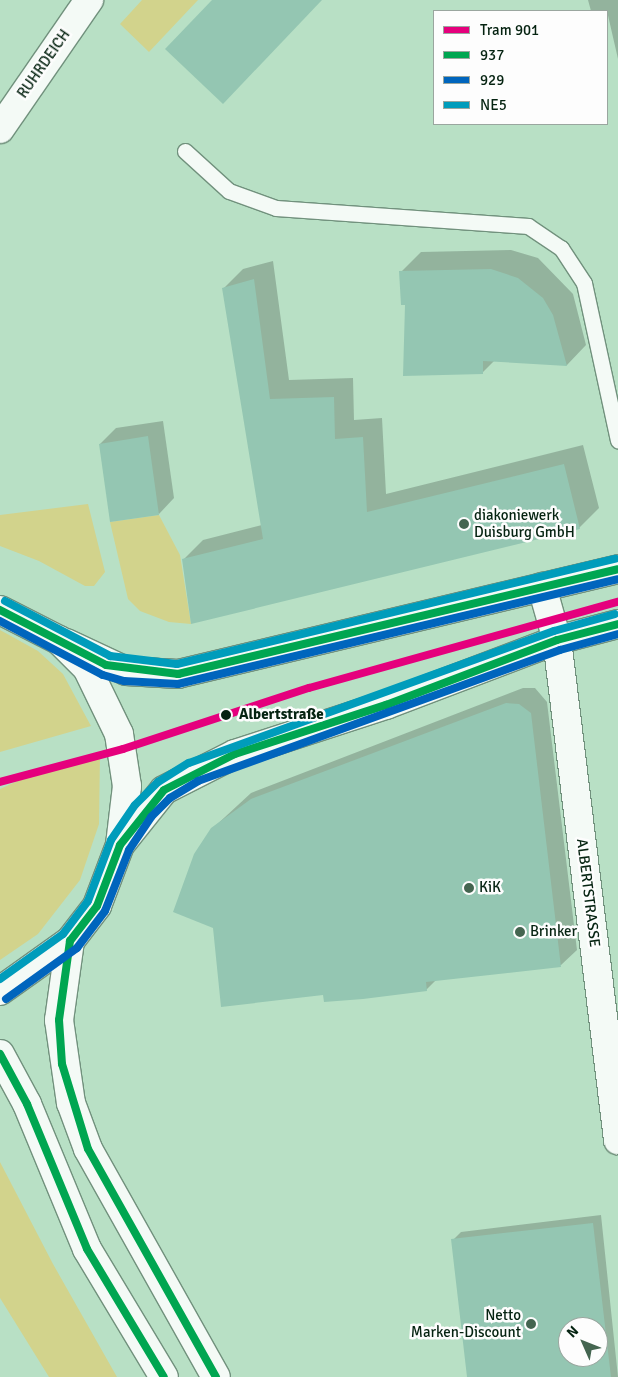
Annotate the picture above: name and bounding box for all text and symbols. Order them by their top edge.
legend [433,10,608,125]
text: Tram 901 [480,21,539,39]
street label: RUHRDEICH [14,26,74,102]
text: 937 [480,46,504,64]
text: 929 [480,71,504,89]
text: NE5 [480,96,507,114]
place label: diakoniewerk Duisburg GmbH [474,506,575,541]
marker: diakoniewerk Duisburg GmbH [458,518,470,530]
marker: Albertstraße [217,706,235,724]
place label: Albertstraße [239,706,324,724]
street label: ALBERTSTRASSE [572,838,604,948]
place label: KiK [479,879,501,897]
marker: KiK [463,882,475,894]
place label: Brinker [530,923,577,941]
marker: Brinker [514,926,526,938]
place label: Netto Marken-Discount [411,1306,521,1341]
north arrow [558,1317,608,1367]
marker: Netto Marken-Discount [525,1318,537,1330]
text: N [563,1323,582,1341]

